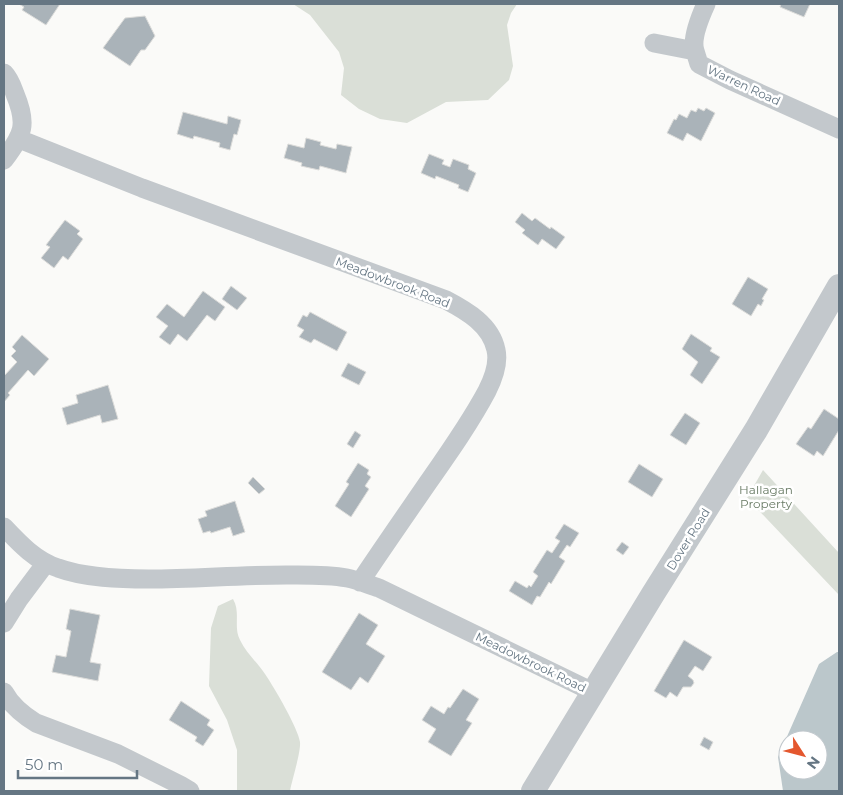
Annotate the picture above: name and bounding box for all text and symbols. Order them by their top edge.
street label: Warren Road [705,62,783,108]
street label: Meadowbrook Road [334,253,452,311]
park label: Hallagan Property [739,482,793,511]
street label: Dover Road [663,505,713,573]
street label: Meadowbrook Road [473,629,589,695]
north arrow [778,730,828,780]
scale bar [18,748,136,780]
text: N [803,753,824,773]
text: 50 m [25,755,63,774]

